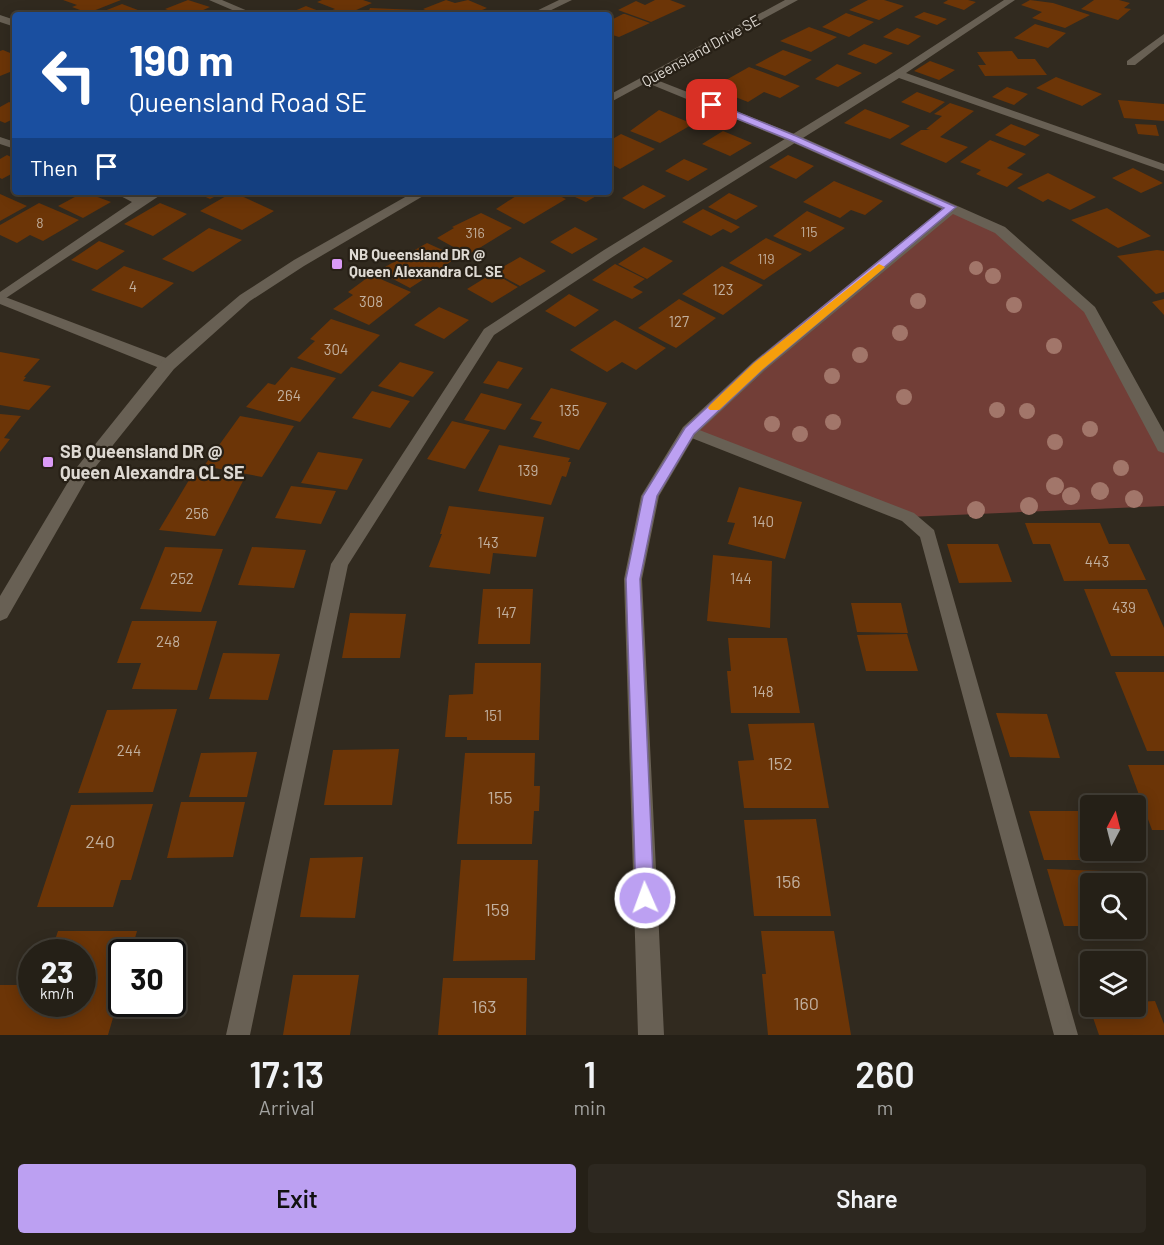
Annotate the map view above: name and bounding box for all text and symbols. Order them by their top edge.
street label: Queensland Drive SE [638,10,763,90]
text: 190 m [129,34,234,84]
icon: left [30,36,108,114]
pin [686,79,737,130]
text: Queensland Road SE [129,85,367,117]
icon: arrive [695,88,728,121]
icon: arrive [90,150,123,183]
text: Then [30,154,78,180]
house number: 8 [36,214,44,231]
house number: 115 [800,223,818,240]
house number: 316 [465,224,485,241]
place label: NB Queensland DR @ Queen Alexandra CL SE [349,245,503,280]
house number: 119 [757,250,775,267]
marker: NB Queensland DR @ Queen Alexandra CL SE [330,257,344,271]
house number: 4 [129,277,137,295]
house number: 123 [713,280,733,298]
house number: 308 [359,292,383,310]
house number: 127 [669,312,689,330]
house number: 304 [324,340,348,358]
house number: 264 [277,386,301,404]
house number: 135 [559,401,579,419]
place label: SB Queensland DR @ Queen Alexandra CL SE [60,440,245,483]
marker: SB Queensland DR @ Queen Alexandra CL SE [41,455,55,469]
house number: 139 [518,461,538,479]
house number: 256 [185,504,209,522]
house number: 140 [752,512,774,530]
house number: 143 [477,533,499,551]
house number: 443 [1085,552,1109,570]
house number: 252 [170,569,194,587]
house number: 144 [730,569,752,587]
house number: 439 [1112,598,1136,616]
house number: 147 [496,603,516,621]
house number: 248 [156,632,180,650]
house number: 148 [752,682,774,700]
house number: 151 [484,706,502,724]
house number: 244 [117,741,141,759]
house number: 152 [767,752,793,774]
house number: 155 [488,786,512,808]
north arrow [1080,795,1146,861]
map controls [1080,795,1146,1017]
house number: 240 [85,830,115,852]
position arrow [613,866,677,930]
house number: 156 [776,870,800,892]
button: search [1080,873,1146,939]
house number: 159 [485,898,509,920]
speed limit sign: 30 [108,939,186,1017]
button: layers [1080,951,1146,1017]
text: 23 [41,953,73,989]
text: km/h [40,984,74,1002]
house number: 160 [793,992,819,1014]
house number: 163 [472,995,496,1017]
text: 17:13 [249,1052,324,1095]
text: 1 [583,1052,596,1095]
text: 260 [855,1052,915,1095]
text: Arrival [259,1095,315,1119]
text: min [574,1095,606,1119]
text: m [877,1095,893,1119]
button: Exit [18,1164,576,1233]
button: Share [588,1164,1146,1233]

